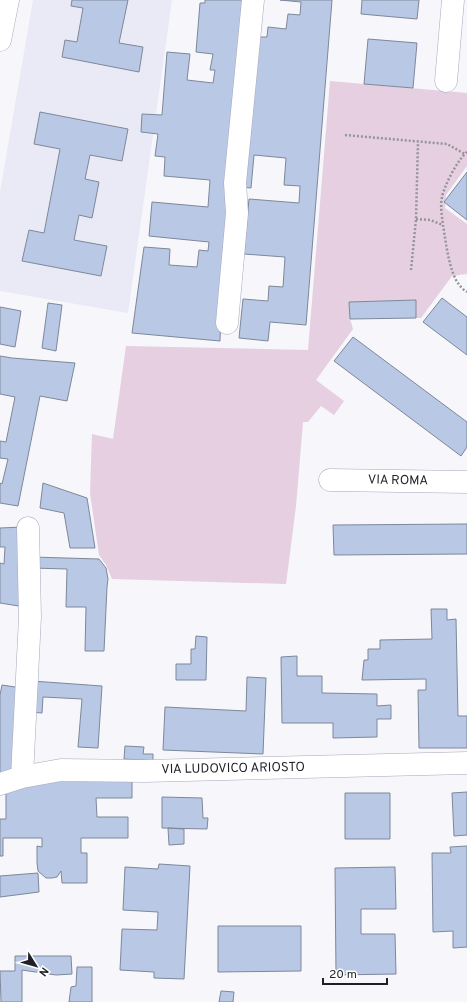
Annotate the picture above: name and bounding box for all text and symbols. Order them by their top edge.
street label: VIA ROMA [368,472,428,490]
street label: VIA LUDOVICO ARIOSTO [161,760,305,778]
north arrow [16,946,56,986]
scale bar [323,960,387,986]
text: N [35,964,51,979]
text: 20 m [329,967,357,983]

